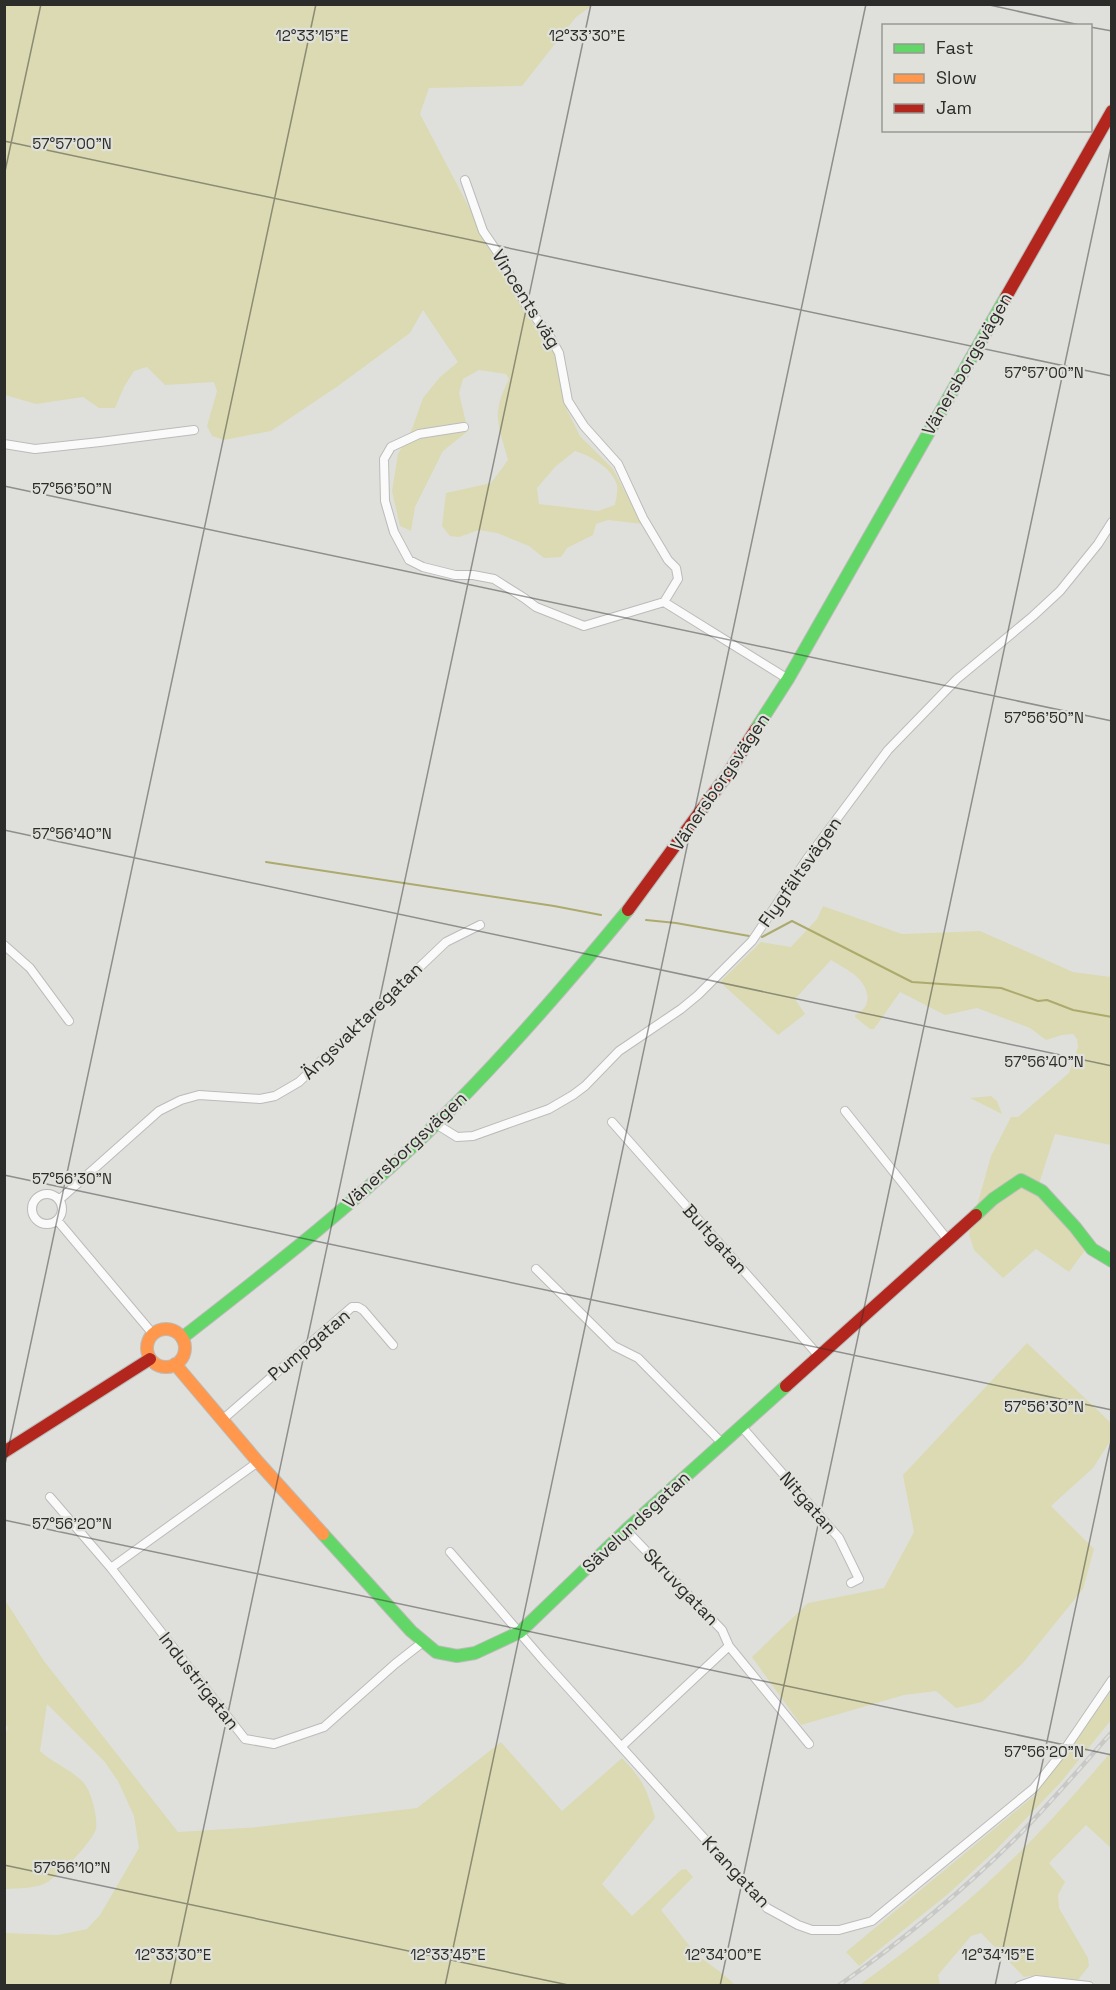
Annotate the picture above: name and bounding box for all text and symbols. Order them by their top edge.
legend [882,24,1092,132]
text: 12°33'15"E [276,26,349,45]
text: 12°33'30"E [549,26,625,45]
text: Fast [936,36,973,59]
text: Slow [936,66,977,89]
text: Jam [936,96,972,119]
text: 57°57'00"N [32,134,112,153]
street label: Vincents väg [487,245,566,352]
street label: Vänersborgsvägen [916,288,1017,439]
text: 57°57'00"N [1004,363,1084,382]
text: 57°56'50"N [32,479,112,498]
street label: Vänersborgsvägen [665,708,774,855]
text: 57°56'50"N [1004,708,1084,727]
street label: Flygfältsvägen [753,812,846,931]
text: 57°56'40"N [32,824,112,843]
street label: Ängsvaktaregatan [296,957,427,1084]
text: 57°56'40"N [1004,1052,1084,1071]
street label: Vänersborgsvägen [338,1086,471,1213]
text: 57°56'30"N [32,1169,112,1188]
street label: Bultgatan [678,1199,753,1278]
street label: Pumpgatan [263,1304,354,1386]
text: 57°56'30"N [1004,1397,1084,1416]
street label: Sävelundsgatan [577,1466,694,1578]
street label: Nitgatan [775,1467,842,1539]
text: 57°56'20"N [32,1514,112,1533]
street label: Skruvgatan [639,1543,724,1630]
street label: Industrigatan [154,1627,245,1734]
text: 57°56'20"N [1004,1742,1084,1761]
street label: Krangatan [697,1831,775,1912]
text: 57°56'10"N [33,1858,111,1877]
text: 12°33'30"E [135,1945,211,1964]
text: 12°33'45"E [410,1945,486,1964]
text: 12°34'00"E [685,1945,761,1964]
text: 12°34'15"E [962,1945,1034,1964]

